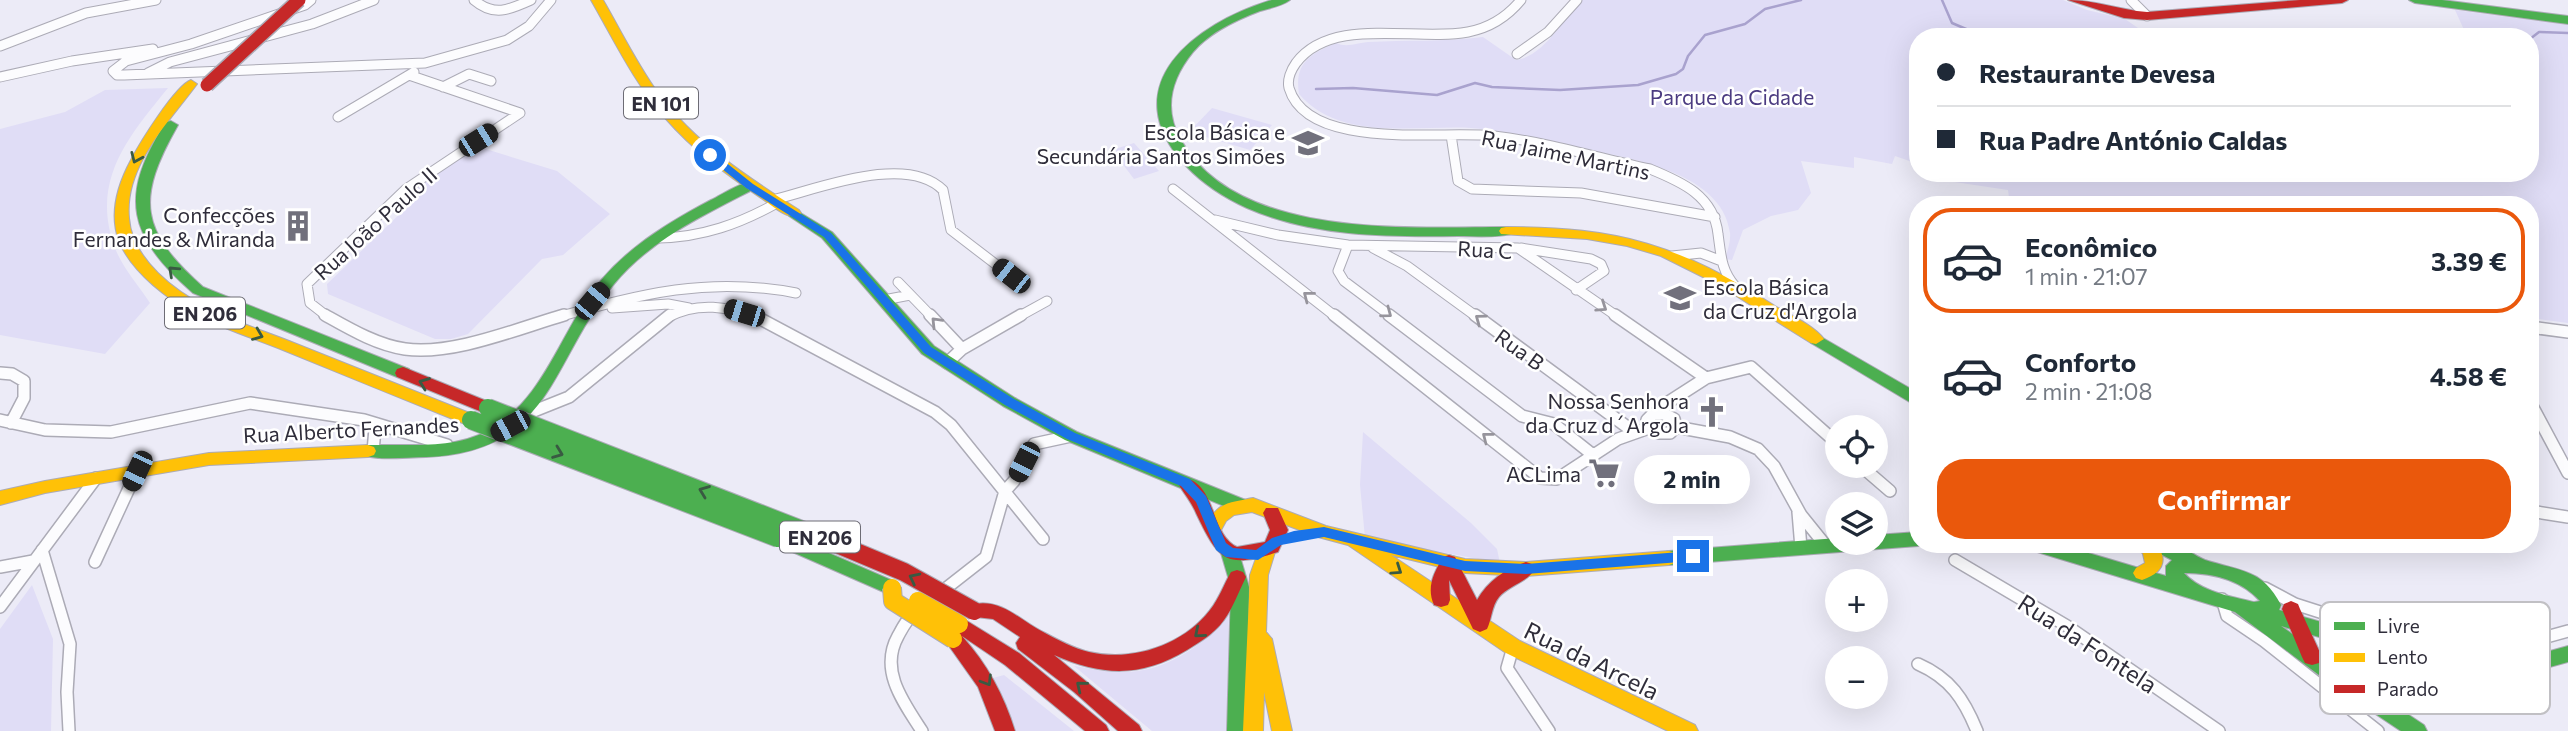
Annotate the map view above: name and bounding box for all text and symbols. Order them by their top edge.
text: Restaurante Devesa [1979,57,2215,88]
park label: Parque da Cidade [1650,84,1814,109]
road number: EN 101 [624,88,698,118]
place label: Escola Básica e Secundária Santos Simões [1037,119,1285,168]
car [455,120,502,160]
street label: Rua Jaime Martins [1480,124,1652,184]
text: Rua Padre António Caldas [1979,124,2287,155]
school or university icon: Escola Básica e Secundária Santos Simões [1291,126,1325,160]
route start [694,139,726,171]
one-way arrow [130,151,144,163]
street label: Rua João Paulo II [309,161,441,285]
place label: Confecções Fernandes & Miranda [73,202,275,251]
building icon: Confecções Fernandes & Miranda [281,209,315,243]
icon: car [1941,229,2004,292]
text: Econômico [2025,231,2157,262]
street label: Rua C [1457,235,1513,263]
text: 3.39 € [2431,245,2507,276]
car [988,255,1035,297]
text: 1 min · 21:07 [2025,262,2148,290]
one-way arrow [168,266,181,279]
place label: Escola Básica da Cruz d'Argola [1703,274,1857,323]
car [571,278,614,324]
school or university icon: Escola Básica da Cruz d'Argola [1663,281,1697,315]
one-way arrow [1303,292,1315,305]
car [721,297,768,329]
road number: EN 206 [165,298,245,328]
one-way arrow [1594,299,1607,312]
one-way arrow [1379,305,1391,317]
one-way arrow [1475,315,1488,327]
one-way arrow [931,317,944,330]
street label: Rua B [1491,323,1549,375]
one-way arrow [251,327,263,341]
icon: car [1941,344,2004,407]
text: Conforto [2025,346,2136,377]
text: 4.58 € [2430,360,2507,391]
one-way arrow [419,377,431,391]
text: 2 min · 21:08 [2025,377,2153,405]
place label: Nossa Senhora da Cruz d´Argola [1525,388,1689,437]
church icon: Nossa Senhora da Cruz d´Argola [1695,395,1729,429]
car [487,407,534,445]
street label: Rua Alberto Fernandes [242,411,460,447]
map controls [1825,415,1888,709]
button: locate [1825,415,1888,478]
one-way arrow [1482,432,1494,445]
car [1006,439,1043,485]
one-way arrow [551,445,563,459]
car [119,448,156,494]
callout: 2 min [1635,454,1751,504]
supermarket icon: ACLima [1587,456,1621,490]
button: Confirmar [1937,459,2511,539]
place label: ACLima [1506,461,1581,486]
text: 2 min [1663,465,1721,493]
one-way arrow [698,485,711,499]
button: layers [1825,492,1888,555]
road number: EN 206 [780,522,860,552]
route end [1677,540,1709,572]
one-way arrow [1389,562,1402,575]
button: + [1825,569,1888,632]
one-way arrow [909,573,921,586]
street label: Rua da Fontela [2013,587,2163,699]
legend [2320,602,2550,714]
text: Livre [2377,614,2420,637]
street label: Rua da Arcela [1520,615,1664,705]
one-way arrow [1195,624,1207,637]
text: Lento [2377,645,2428,668]
button: − [1825,646,1888,709]
one-way arrow [978,673,991,686]
text: Parado [2377,677,2439,700]
one-way arrow [1076,682,1088,695]

